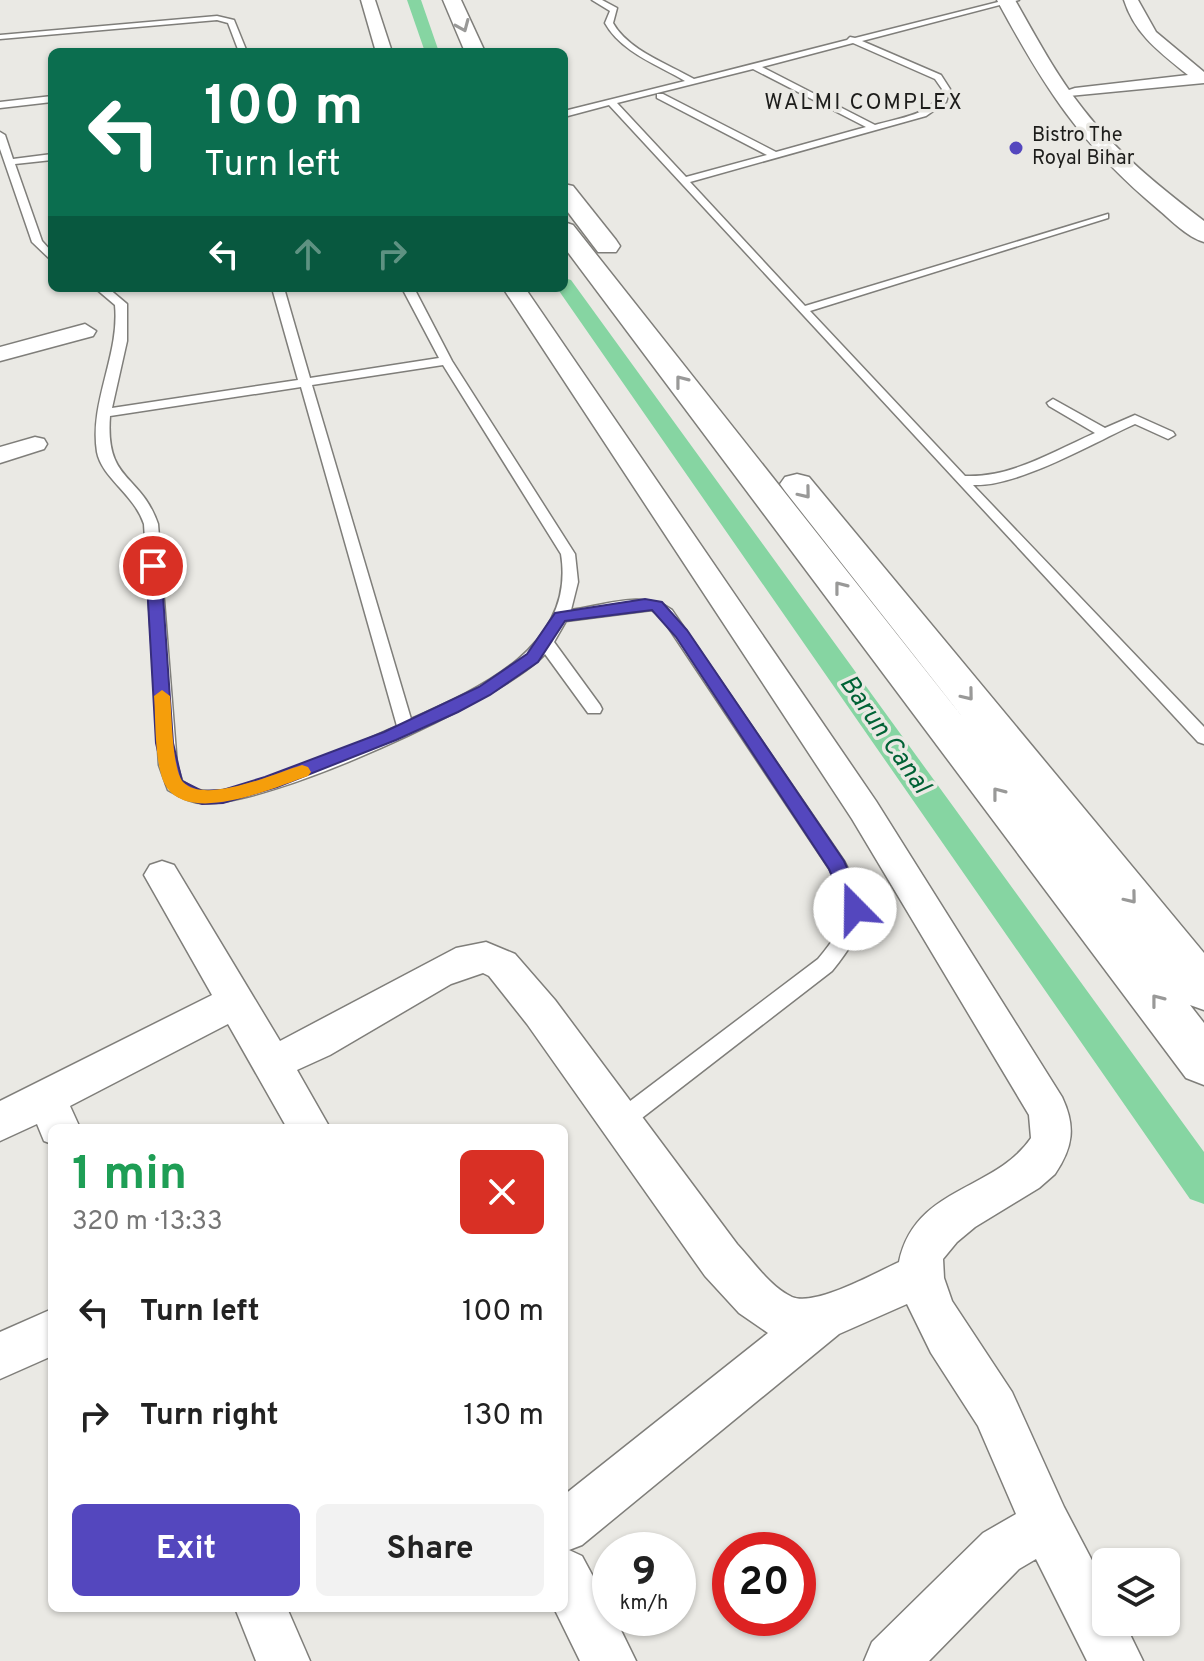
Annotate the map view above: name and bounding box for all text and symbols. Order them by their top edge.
one-way arrow [454,18,470,32]
text: 100 m [204,74,363,144]
icon: left [72,80,176,184]
district label: WALMI COMPLEX [764,90,964,117]
place label: Bistro The Royal Bihar [1032,123,1135,172]
marker: Bistro The Royal Bihar [1007,139,1025,157]
text: Turn left [204,143,341,189]
icon: left [202,232,246,276]
icon: ahead [286,232,330,276]
icon: right [370,232,414,276]
one-way arrow [676,376,691,390]
one-way arrow [795,484,809,499]
pin [119,532,187,600]
icon: arrive [131,544,175,588]
one-way arrow [835,581,849,596]
water label: Barun Canal [831,669,938,802]
one-way arrow [958,686,972,701]
one-way arrow [994,787,1008,802]
position arrow [813,867,897,951]
one-way arrow [1121,889,1135,904]
one-way arrow [1152,994,1166,1009]
text: 1 min [72,1146,187,1206]
button: close [460,1150,544,1234]
text: 320 m · 13:33 [72,1206,223,1239]
icon: left [72,1290,116,1334]
text: Turn left [140,1294,260,1331]
text: 100 m [462,1294,544,1331]
icon: right [72,1394,116,1438]
text: Turn right [140,1398,278,1435]
text: 130 m [463,1398,544,1435]
button: Exit [72,1504,300,1596]
button: Share [316,1504,544,1596]
speed limit sign: 20 [712,1532,816,1636]
map controls [1092,1548,1180,1636]
button: layers [1092,1548,1180,1636]
text: 9 [632,1549,656,1599]
text: km/h [620,1591,668,1617]

